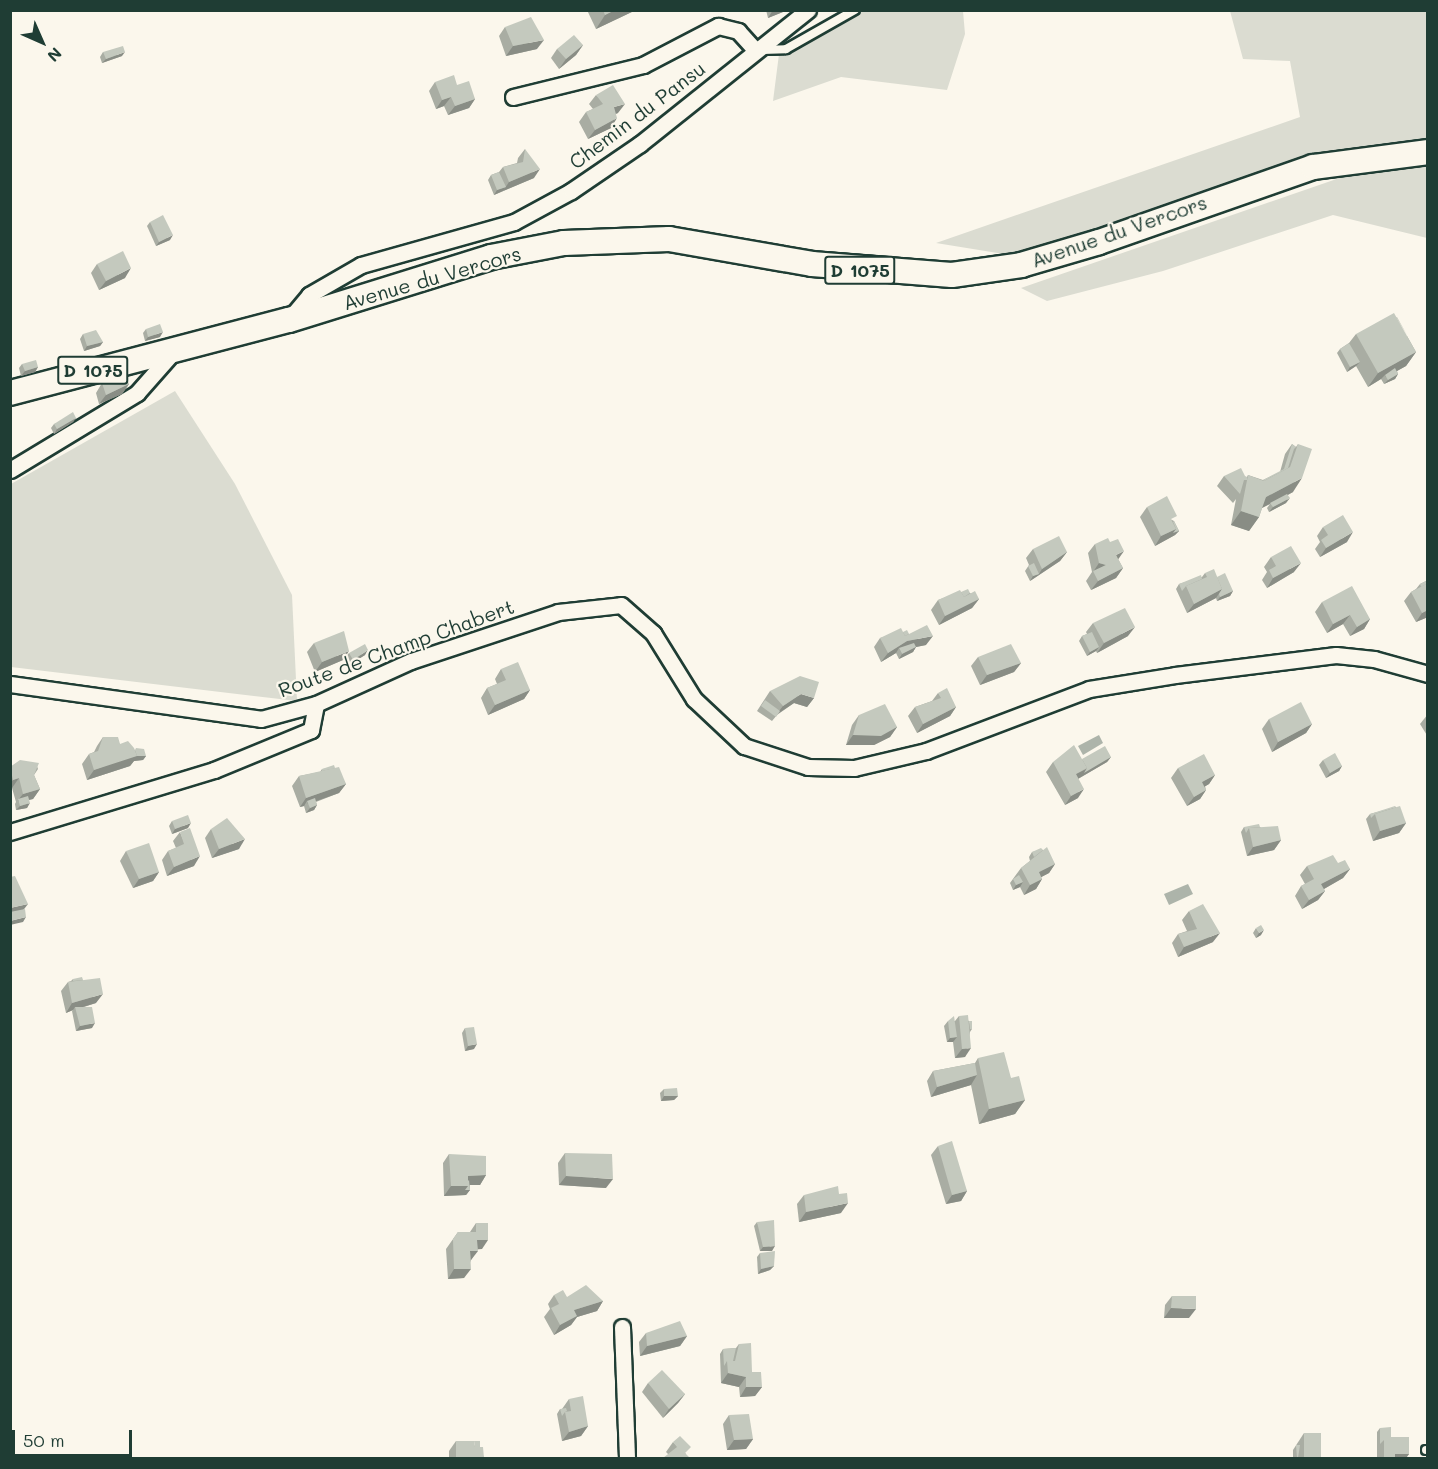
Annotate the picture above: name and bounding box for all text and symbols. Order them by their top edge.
north arrow [12,12,72,72]
text: N [43,43,67,67]
street label: Chemin du Pansu [564,56,710,174]
street label: Avenue du Vercors [1028,190,1210,272]
street label: Avenue du Vercors [340,241,524,315]
road number: D 1075 [824,255,896,285]
road number: D 1075 [57,355,129,385]
street label: Route de Champ Chabert [275,594,517,702]
scale bar [15,1418,135,1456]
text: 50 m [23,1428,65,1452]

